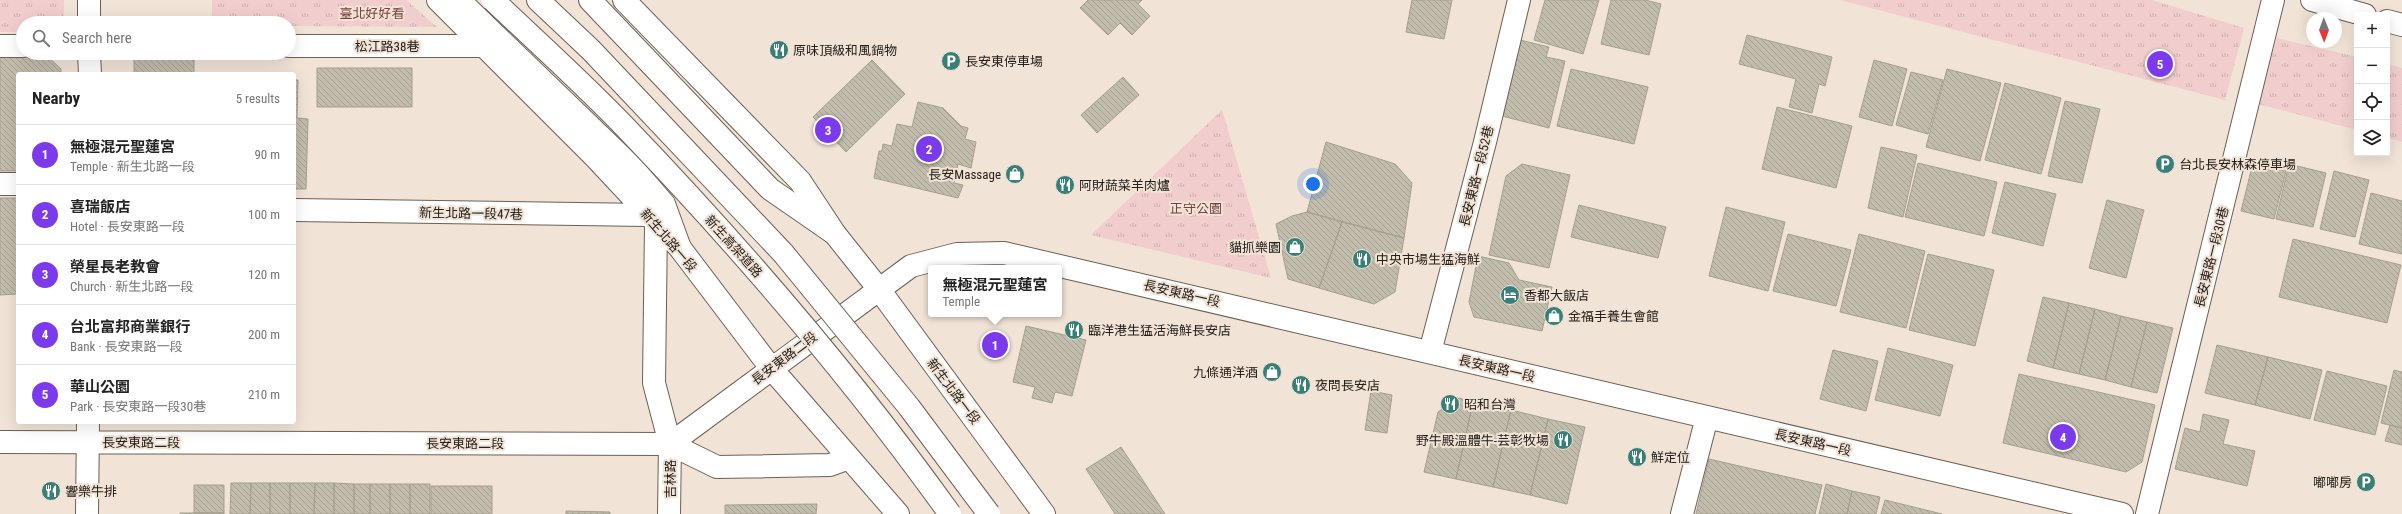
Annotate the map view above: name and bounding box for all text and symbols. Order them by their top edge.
park label: 臺北好好看 [339,6,405,21]
north arrow [2306,12,2342,48]
map controls [2354,12,2390,156]
button: + [2354,12,2390,48]
search box [16,16,296,60]
icon: search [30,27,52,49]
text: Search here [62,29,132,47]
street label: 松江路38巷 [355,39,419,54]
restaurant icon: 原味頂級和風鍋物 [768,39,790,61]
place label: 原味頂級和風鍋物 [793,43,897,58]
button: − [2354,48,2390,84]
pin: 5 [2147,49,2173,79]
parking icon: 長安東停車場 [940,50,962,72]
place label: 長安東停車場 [965,54,1043,69]
button: locate [2354,84,2390,120]
text: Nearby [32,88,80,108]
text: 5 results [236,91,280,106]
pin: 3 [815,115,841,145]
button: layers [2354,120,2390,156]
street label: 長安東路一段52巷 [1457,124,1496,228]
pin: 2 [916,134,942,164]
text: 無極混元聖蓮宮 [70,138,175,156]
text: 1 [42,147,48,162]
text: 90 m [254,147,280,162]
parking icon: 台北長安林森停車場 [2154,153,2176,175]
place label: 台北長安林森停車場 [2179,157,2296,172]
text: Temple · 新生北路一段 [70,159,195,174]
shop icon: 長安Massage [1004,163,1026,185]
place label: 長安Massage [928,167,1001,182]
restaurant icon: 阿財蔬菜羊肉爐 [1054,174,1076,196]
your location [1303,174,1323,194]
place label: 阿財蔬菜羊肉爐 [1079,178,1170,193]
text: 喜瑞飯店 [70,198,130,216]
park label: 正守公園 [1170,201,1222,216]
street label: 新生北路一段47巷 [419,205,523,222]
street label: 長安東路一段30巷 [2192,205,2231,309]
street label: 新生北路一段 [637,206,700,275]
text: 2 [42,207,48,222]
text: 100 m [248,207,280,222]
street label: 新生高架道路 [702,212,765,280]
text: Hotel · 長安東路一段 [70,219,185,234]
shop icon: 貓抓樂園 [1284,236,1306,258]
place label: 貓抓樂園 [1229,240,1281,255]
restaurant icon: 中央市場生猛海鮮 [1351,248,1373,270]
place label: 中央市場生猛海鮮 [1376,252,1480,267]
text: 榮星長老教會 [70,258,160,276]
popup [928,265,1062,317]
text: 3 [42,267,48,282]
text: 120 m [248,267,280,282]
text: 無極混元聖蓮宮 [942,276,1048,294]
street label: 長安東路一段 [1142,277,1222,310]
text: Church · 新生北路一段 [70,279,193,294]
hotel icon: 香都大飯店 [1499,284,1521,306]
place label: 香都大飯店 [1524,288,1589,303]
text: Temple [942,294,980,309]
shop icon: 金福手養生會館 [1543,305,1565,327]
place label: 金福手養生會館 [1568,309,1659,324]
text: 台北富邦商業銀行 [70,318,190,336]
restaurant icon: 臨洋港生猛活海鮮長安店 [1063,319,1085,341]
place label: 臨洋港生猛活海鮮長安店 [1088,323,1231,338]
text: 4 [42,327,48,342]
text: 200 m [248,327,280,342]
street label: 長安東路二段 [749,329,820,388]
pin: 1 [982,330,1008,360]
text: Bank · 長安東路一段 [70,339,183,354]
street label: 長安東路一段 [1457,352,1537,385]
street label: 新生北路一段 [924,356,983,427]
shop icon: 九條通洋酒 [1261,361,1283,383]
place label: 九條通洋酒 [1193,365,1258,380]
restaurant icon: 夜問長安店 [1290,374,1312,396]
text: 華山公園 [70,378,130,396]
place label: 夜問長安店 [1315,378,1380,393]
text: 5 [42,387,48,402]
text: 210 m [248,387,280,402]
restaurant icon: 昭和台灣 [1439,393,1461,415]
place label: 昭和台灣 [1464,397,1516,412]
text: Park · 長安東路一段30巷 [70,399,206,414]
pin: 4 [2050,422,2076,452]
street label: 長安東路一段 [1773,426,1853,459]
restaurant icon: 野牛殿溫體牛-芸彰牧場 [1552,429,1574,451]
place label: 野牛殿溫體牛-芸彰牧場 [1416,433,1549,448]
street label: 長安東路二段 [102,435,180,450]
street label: 長安東路二段 [426,436,504,451]
restaurant icon: 鮮定位 [1626,446,1648,468]
place label: 鮮定位 [1651,450,1690,465]
street label: 吉林路 [663,459,678,499]
parking icon: 嘟嘟房 [2355,471,2377,493]
place label: 嘟嘟房 [2313,475,2352,490]
restaurant icon: 響樂牛排 [40,480,62,502]
place label: 響樂牛排 [65,484,117,499]

